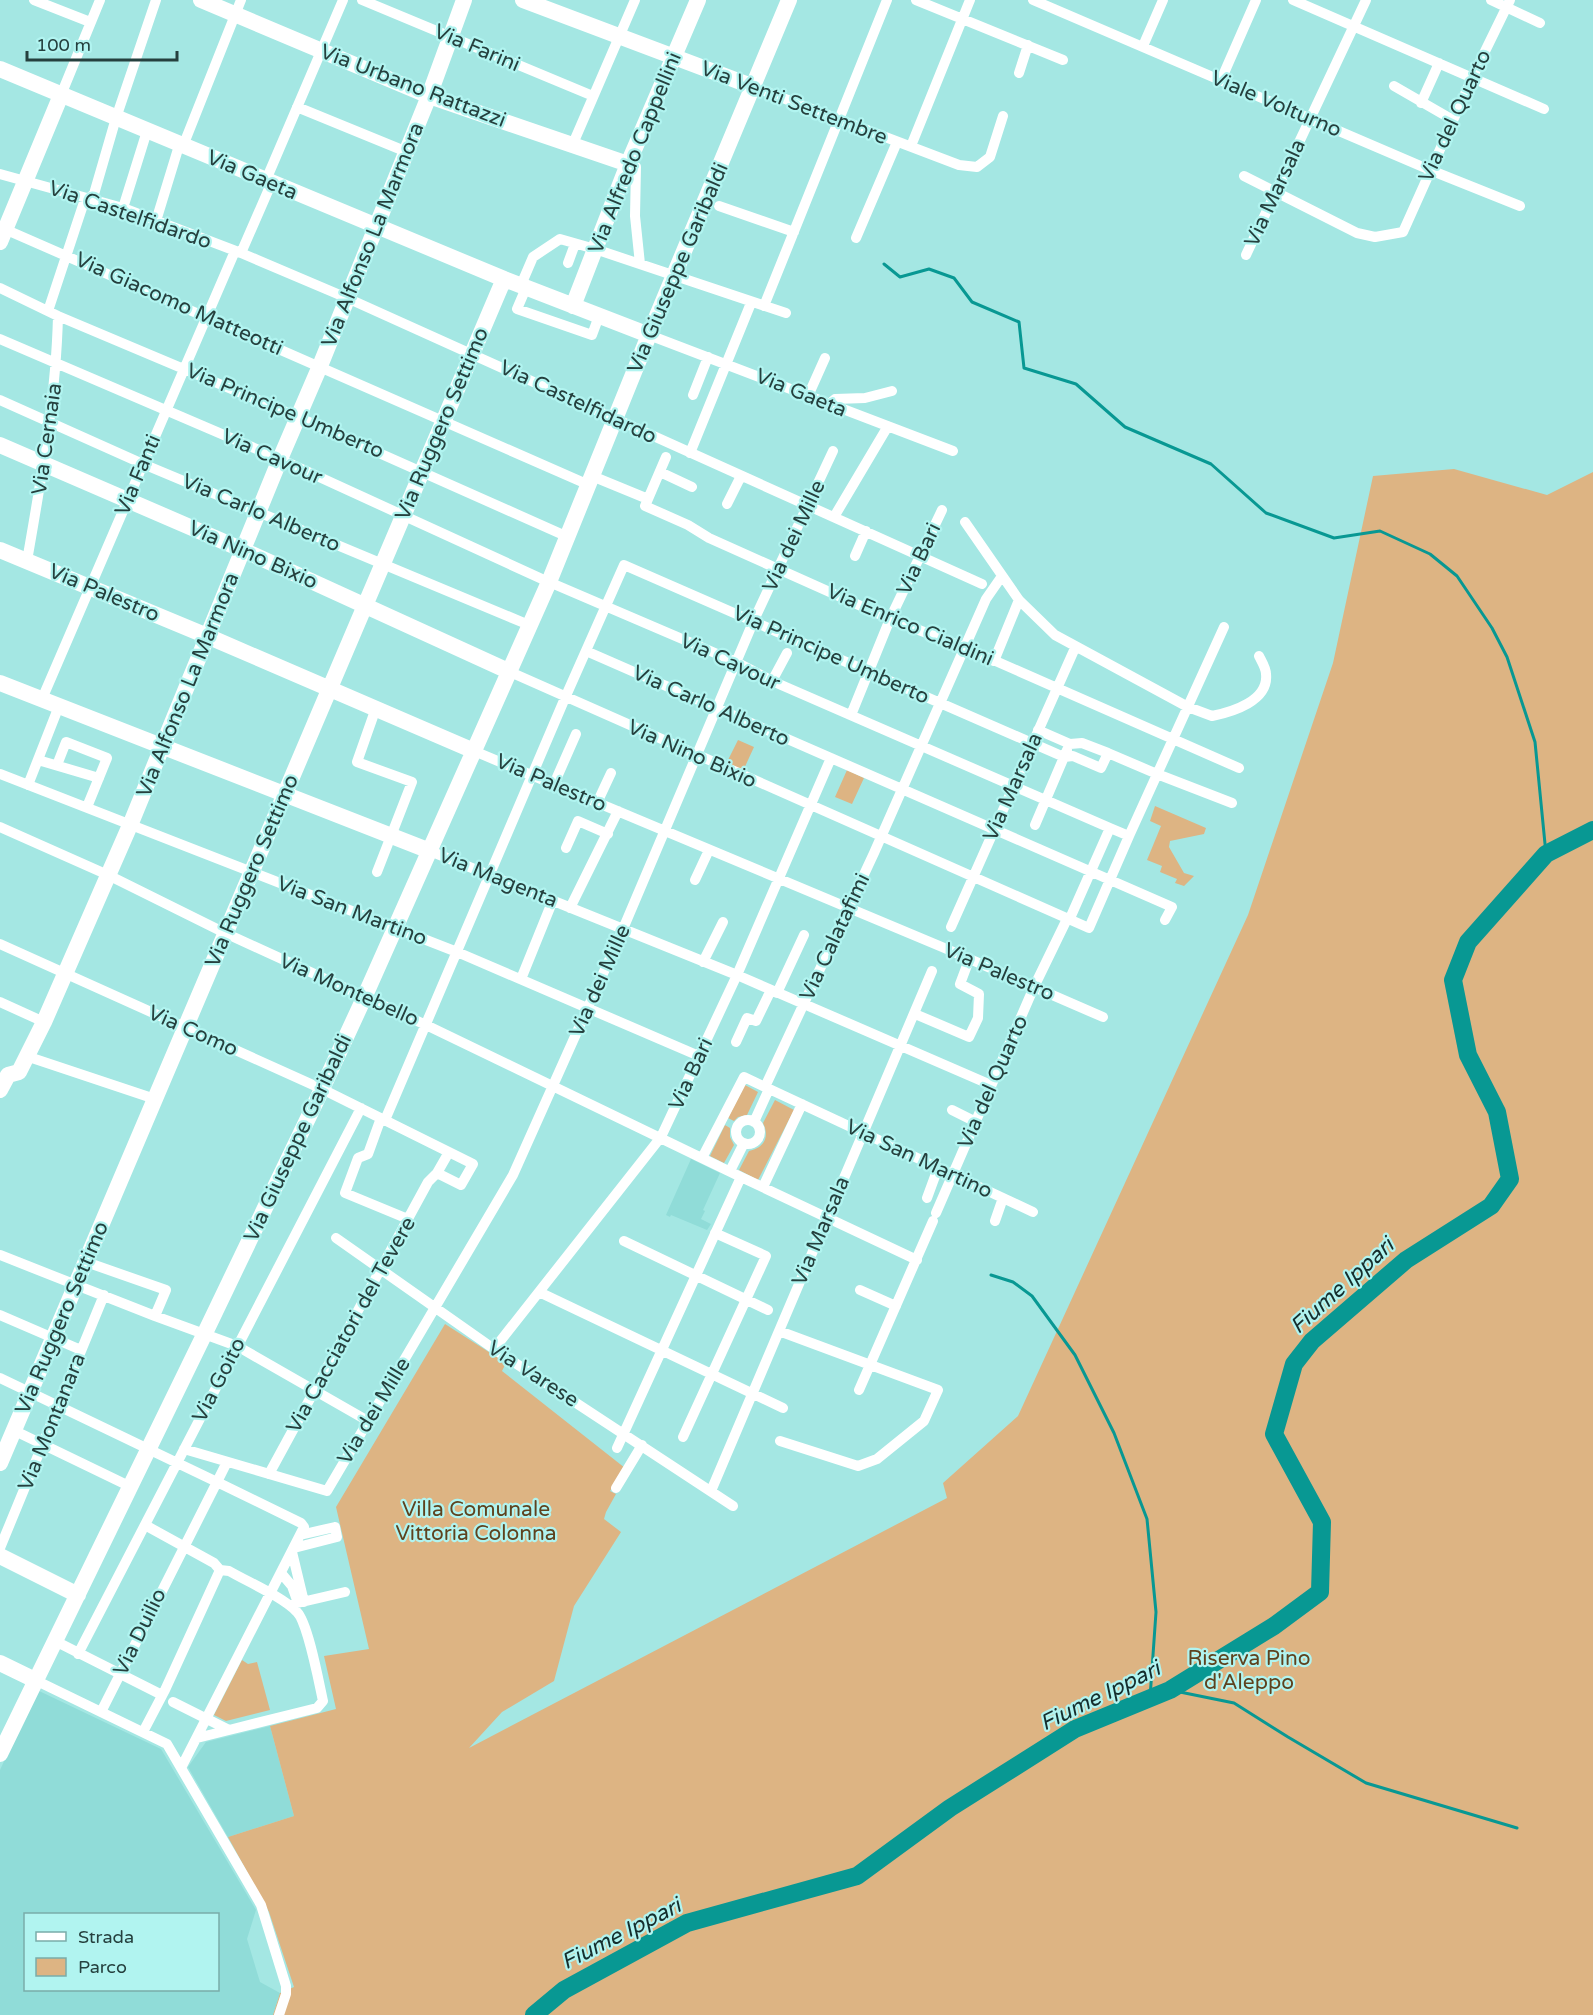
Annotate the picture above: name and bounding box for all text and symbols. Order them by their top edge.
street label: Via Farini [430,19,524,77]
scale bar [27,24,177,62]
text: 100 m [36,34,91,56]
street label: Via Urbano Rattazzi [317,39,509,133]
street label: Via del Quarto [1413,46,1497,186]
street label: Via Alfredo Cappellini [583,49,687,257]
street label: Via Venti Settembre [697,56,891,150]
street label: Viale Volturno [1207,65,1345,143]
street label: Via Alfonso La Marmora [316,119,430,351]
street label: Via Marsala [1239,135,1311,251]
street label: Via Gaeta [203,145,301,205]
street label: Via Giuseppe Garibaldi [622,159,734,377]
street label: Via Castelfidardo [45,175,215,255]
street label: Via Giacomo Matteotti [71,247,287,361]
street label: Via Ruggero Settimo [390,324,494,524]
street label: Via Castelfidardo [495,355,661,449]
street label: Via Principe Umberto [182,358,388,464]
street label: Via Gaeta [752,363,850,423]
street label: Via Cernaia [27,381,67,497]
street label: Via Cavour [218,424,326,490]
street label: Via Fanti [110,431,166,519]
street label: Via Carlo Alberto [178,468,344,558]
street label: Via dei Mille [757,476,831,596]
street label: Via Nino Bixio [185,515,321,595]
street label: Via Bari [892,519,946,599]
street label: Via Palestro [45,558,163,628]
street label: Via Alfonso La Marmora [131,569,245,801]
street label: Via Enrico Cialdini [823,579,997,671]
street label: Via Principe Umberto [729,600,933,710]
street label: Via Cavour [676,628,784,696]
street label: Via Carlo Alberto [629,660,793,752]
street label: Via Nino Bixio [624,714,760,794]
street label: Via Marsala [978,729,1048,845]
street label: Via Palestro [492,748,610,818]
street label: Via Ruggero Settimo [200,771,304,971]
street label: Via Magenta [435,843,561,913]
street label: Via Calatafimi [795,869,875,1005]
street label: Via San Martino [273,871,431,951]
street label: Via dei Mille [564,921,636,1041]
street label: Via Palestro [940,937,1058,1007]
street label: Via Montebello [275,948,423,1032]
street label: Via Como [144,1000,242,1062]
street label: Via del Quarto [953,1012,1033,1152]
street label: Via Giuseppe Garibaldi [239,1030,357,1246]
street label: Via Bari [664,1034,718,1114]
street label: Via San Martino [842,1114,996,1204]
street label: Via Marsala [787,1173,855,1289]
street label: Via Cacciatori del Tevere [281,1212,421,1437]
street label: Via Ruggero Settimo [10,1218,114,1418]
water label: Fiume Ippari [1285,1231,1401,1339]
street label: Via Goito [187,1334,251,1426]
street label: Via Varese [483,1335,583,1413]
street label: Via Montanara [13,1349,91,1495]
street label: Via dei Mille [332,1353,416,1469]
park label: Villa Comunale Vittoria Colonna [395,1497,557,1546]
street label: Via Duilio [108,1584,172,1680]
park label: Riserva Pino d'Aleppo [1187,1646,1311,1695]
water label: Fiume Ippari [1036,1655,1167,1736]
water label: Fiume Ippari [557,1892,687,1975]
legend [24,1913,219,1991]
text: Strada [78,1926,134,1948]
text: Parco [78,1956,127,1978]

